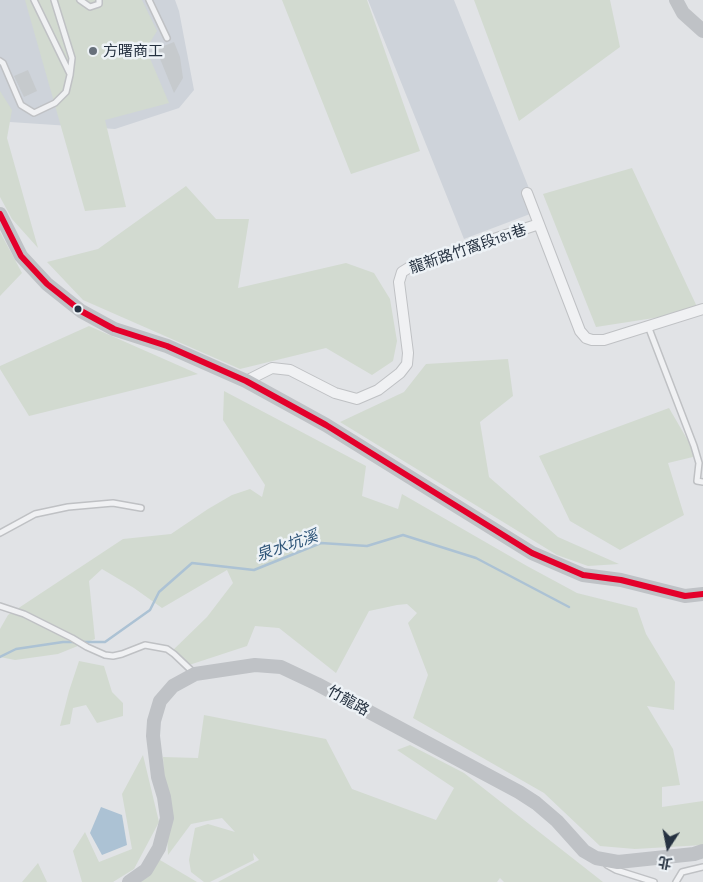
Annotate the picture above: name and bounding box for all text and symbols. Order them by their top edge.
place label: 方曙商工 [103,42,163,60]
marker: 方曙商工 [87,45,99,57]
street label: 龍新路竹窩段181巷 [407,221,529,277]
unlabelled marker [73,304,83,314]
water label: 泉水坑溪 [254,527,320,565]
street label: 竹龍路 [324,682,372,720]
north arrow [643,822,693,872]
text: 北 [657,854,673,870]

